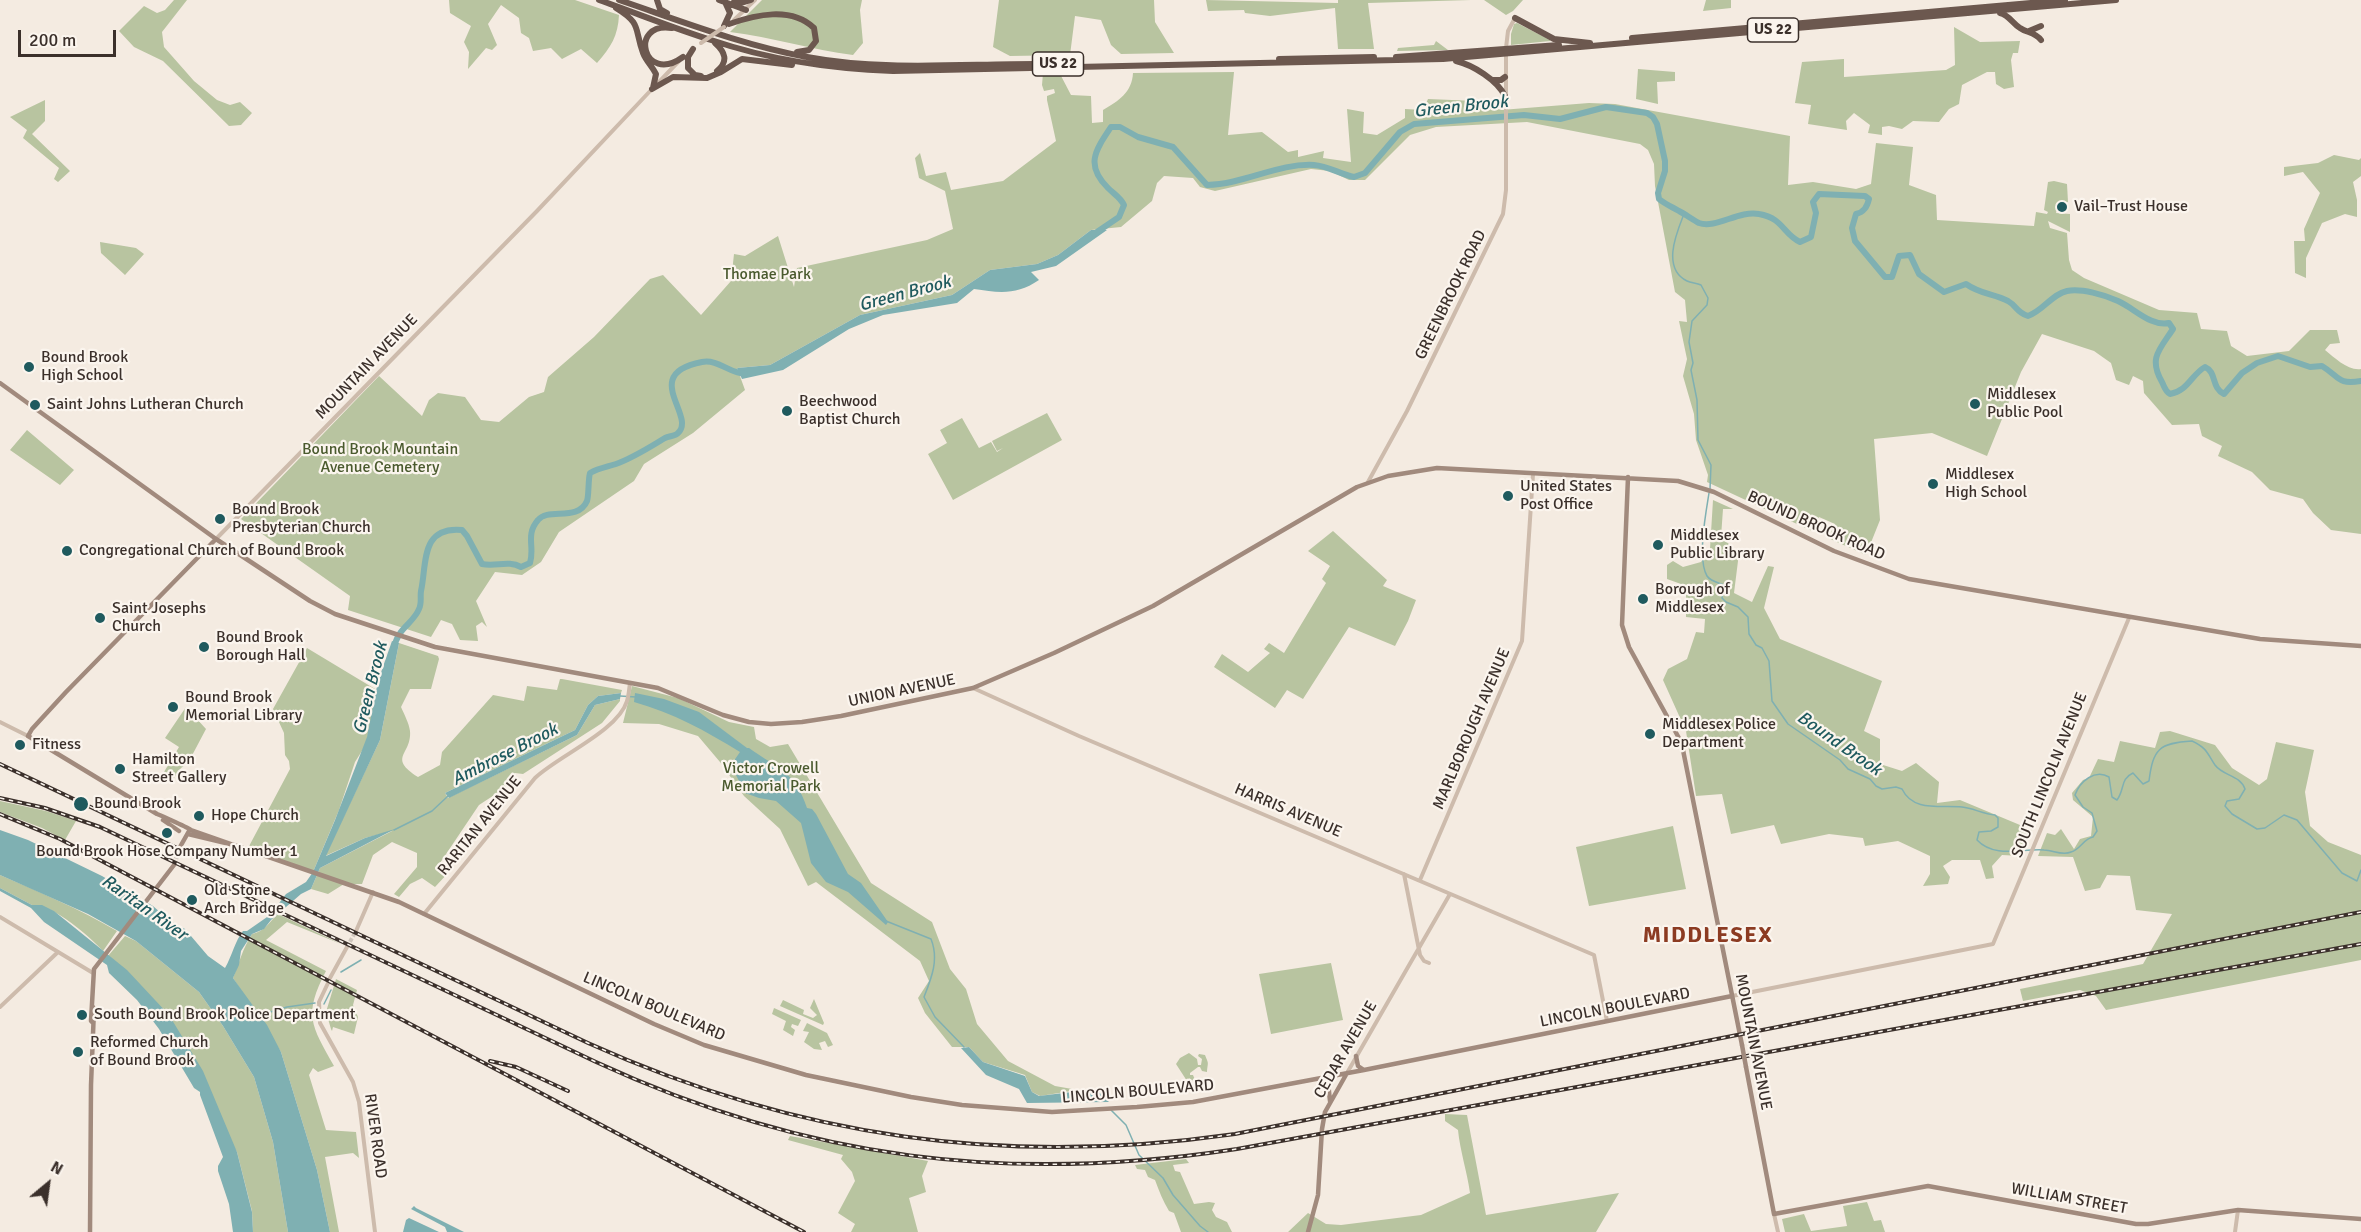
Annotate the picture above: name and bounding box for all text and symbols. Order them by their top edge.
scale bar [21,18,118,56]
road number: US 22 [1748,18,1798,42]
text: 200 m [29,29,76,51]
road number: US 22 [1032,52,1084,76]
water label: Green Brook [1413,91,1509,123]
place label: Vail–Trust House [2074,197,2188,217]
marker: Vail–Trust House [2055,200,2069,214]
street label: GREENBROOK ROAD [1411,227,1491,363]
park label: Thomae Park [723,265,811,285]
water label: Green Brook [857,271,953,317]
street label: MOUNTAIN AVENUE [312,310,422,424]
place label: Bound Brook High School [41,348,128,386]
marker: Bound Brook High School [22,360,36,374]
place label: Middlesex Public Pool [1987,385,2063,423]
place label: Beechwood Baptist Church [799,392,900,430]
place label: Saint Johns Lutheran Church [47,395,244,415]
marker: Middlesex Public Pool [1968,397,1982,411]
marker: Saint Johns Lutheran Church [28,398,42,412]
marker: Beechwood Baptist Church [780,404,794,418]
park label: Bound Brook Mountain Avenue Cemetery [302,440,458,478]
place label: Middlesex High School [1945,465,2027,503]
place label: United States Post Office [1520,477,1612,515]
marker: Middlesex High School [1926,477,1940,491]
street label: BOUND BROOK ROAD [1744,487,1888,565]
marker: United States Post Office [1501,489,1515,503]
place label: Bound Brook Presbyterian Church [232,500,371,538]
marker: Bound Brook Presbyterian Church [213,512,227,526]
place label: Middlesex Public Library [1670,526,1765,564]
marker: Middlesex Public Library [1651,538,1665,552]
place label: Congregational Church of Bound Brook [79,541,344,561]
marker: Congregational Church of Bound Brook [60,544,74,558]
place label: Borough of Middlesex [1655,580,1730,618]
marker: Borough of Middlesex [1636,592,1650,606]
place label: Saint Josephs Church [112,599,206,637]
marker: Saint Josephs Church [93,611,107,625]
place label: Bound Brook Borough Hall [216,628,305,666]
marker: Bound Brook Borough Hall [197,640,211,654]
water label: Green Brook [349,640,393,736]
street label: MARLBOROUGH AVENUE [1429,645,1515,813]
street label: UNION AVENUE [847,670,957,712]
place label: Bound Brook Memorial Library [185,688,302,726]
street label: SOUTH LINCOLN AVENUE [2008,690,2092,860]
marker: Bound Brook Memorial Library [166,700,180,714]
water label: Bound Brook [1793,707,1885,781]
place label: Middlesex Police Department [1662,715,1776,753]
water label: Ambrose Brook [448,719,562,791]
marker: Middlesex Police Department [1643,727,1657,741]
place label: Fitness [32,735,81,755]
marker: Fitness [13,738,27,752]
place label: Hamilton Street Gallery [132,750,226,788]
park label: Victor Crowell Memorial Park [721,759,821,797]
marker: Hamilton Street Gallery [113,762,127,776]
street label: RARITAN AVENUE [434,772,526,880]
street label: HARRIS AVENUE [1231,780,1345,842]
place label: Bound Brook [94,794,181,814]
marker: Bound Brook [72,795,90,813]
place label: Hope Church [211,806,299,826]
marker: Hope Church [192,809,206,823]
marker: Bound Brook Hose Company Number 1 [160,826,174,840]
place label: Bound Brook Hose Company Number 1 [36,842,298,862]
water label: Raritan River [97,871,191,945]
place label: Old Stone Arch Bridge [204,881,284,919]
marker: Old Stone Arch Bridge [185,893,199,907]
district label: MIDDLESEX [1643,923,1773,949]
street label: LINCOLN BOULEVARD [580,968,728,1046]
street label: MOUNTAIN AVENUE [1730,972,1776,1112]
street label: LINCOLN BOULEVARD [1538,984,1692,1032]
street label: CEDAR AVENUE [1310,998,1382,1102]
place label: South Bound Brook Police Department [94,1005,355,1025]
marker: South Bound Brook Police Department [75,1008,89,1022]
place label: Reformed Church of Bound Brook [90,1033,209,1071]
marker: Reformed Church of Bound Brook [71,1045,85,1059]
street label: LINCOLN BOULEVARD [1061,1076,1215,1108]
street label: RIVER ROAD [360,1092,390,1180]
north arrow [18,1154,78,1214]
text: N [47,1157,66,1180]
street label: WILLIAM STREET [2009,1179,2129,1219]

